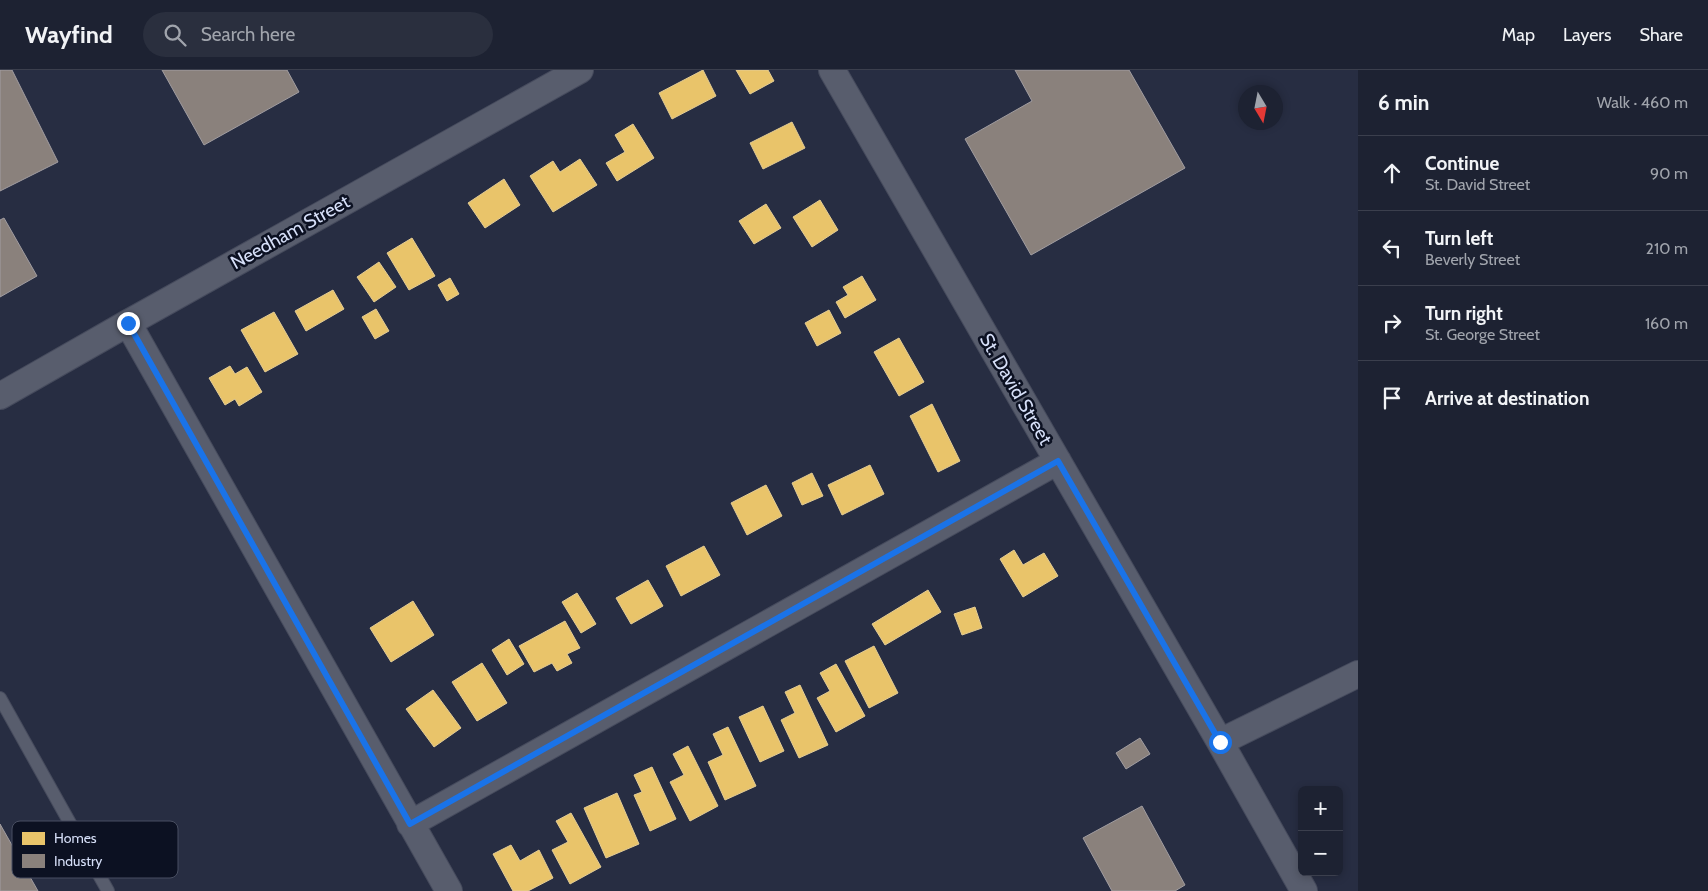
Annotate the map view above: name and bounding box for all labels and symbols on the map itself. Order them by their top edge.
north arrow [1238,85,1283,130]
street label: Needham Street [227,190,354,274]
route end [117,312,140,335]
street label: St. David Street [975,329,1057,449]
route start [1209,731,1232,754]
legend [12,821,178,878]
text: Homes [54,829,97,847]
text: Industry [54,852,102,870]

